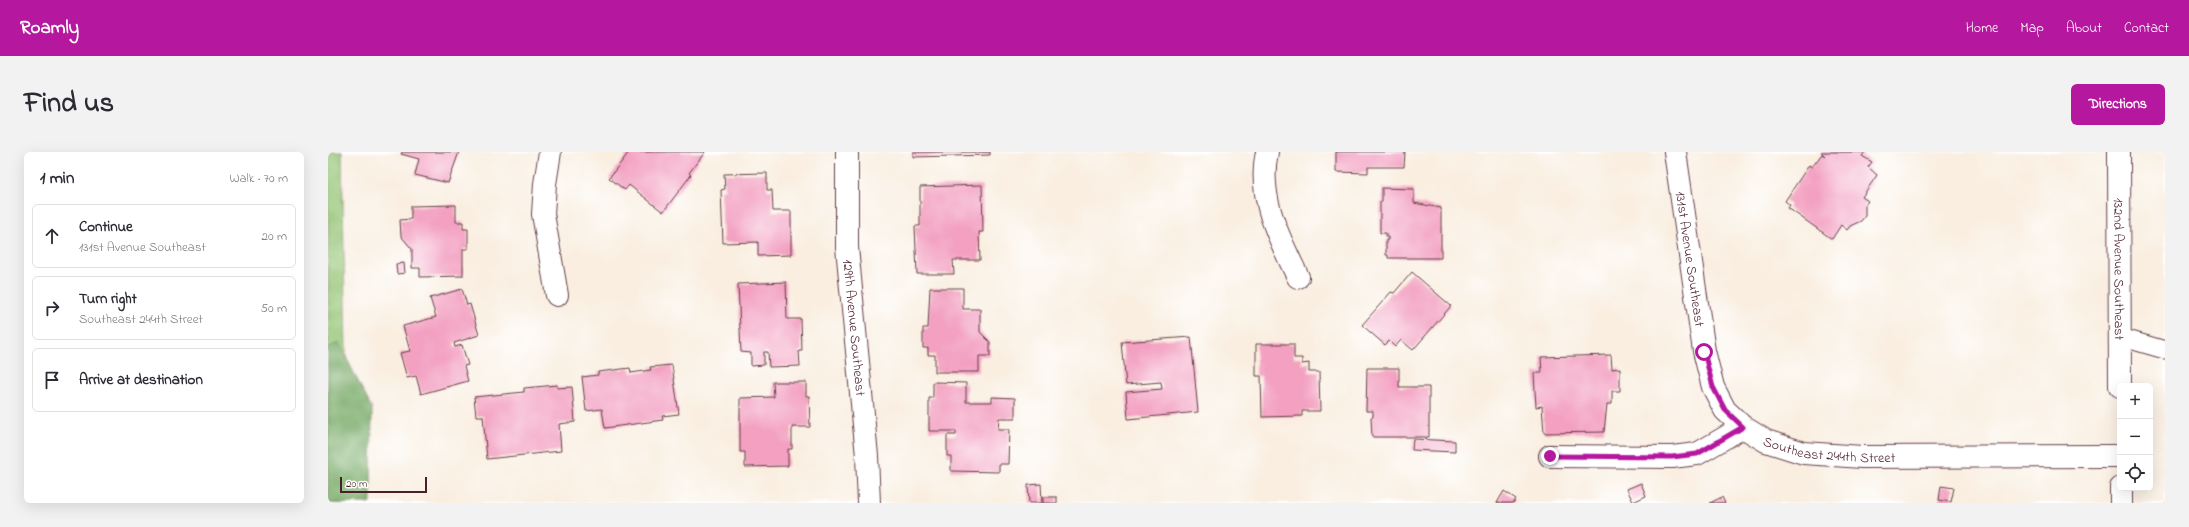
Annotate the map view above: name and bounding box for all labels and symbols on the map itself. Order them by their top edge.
street label: 131st Avenue Southeast [1669,190,1709,329]
street label: 132nd Avenue Southeast [2107,198,2129,340]
street label: 129th Avenue Southeast [836,258,870,397]
route start [1695,343,1713,361]
street label: Southeast 244th Street [1760,432,1896,469]
route end [1541,447,1559,465]
scale bar [340,475,427,494]

